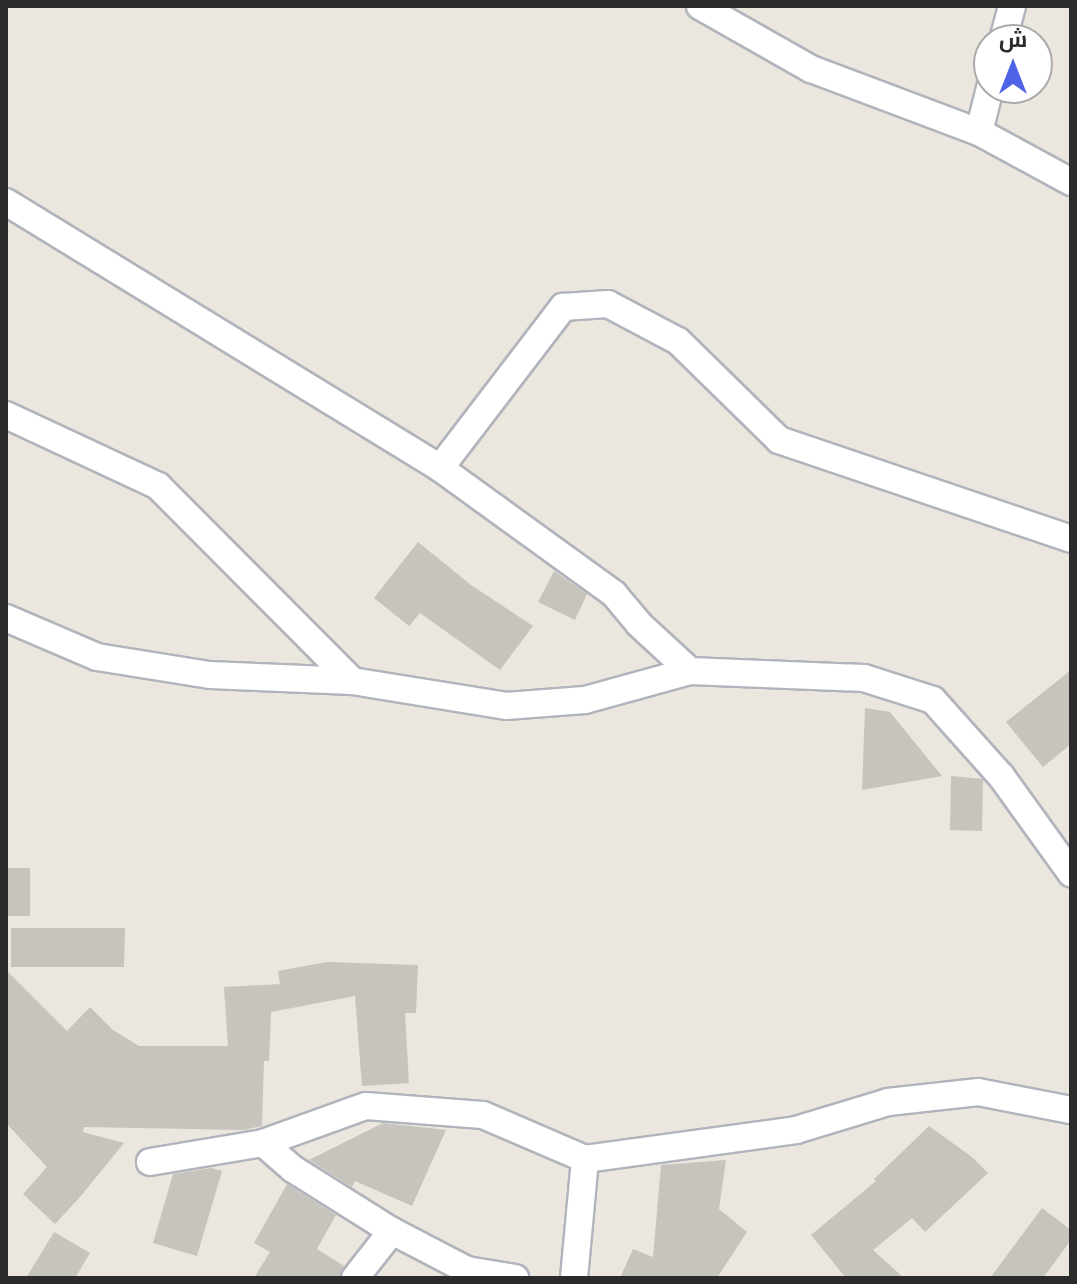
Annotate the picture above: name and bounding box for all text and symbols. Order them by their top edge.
north arrow [973,24,1053,104]
text: ش [999,28,1027,55]

